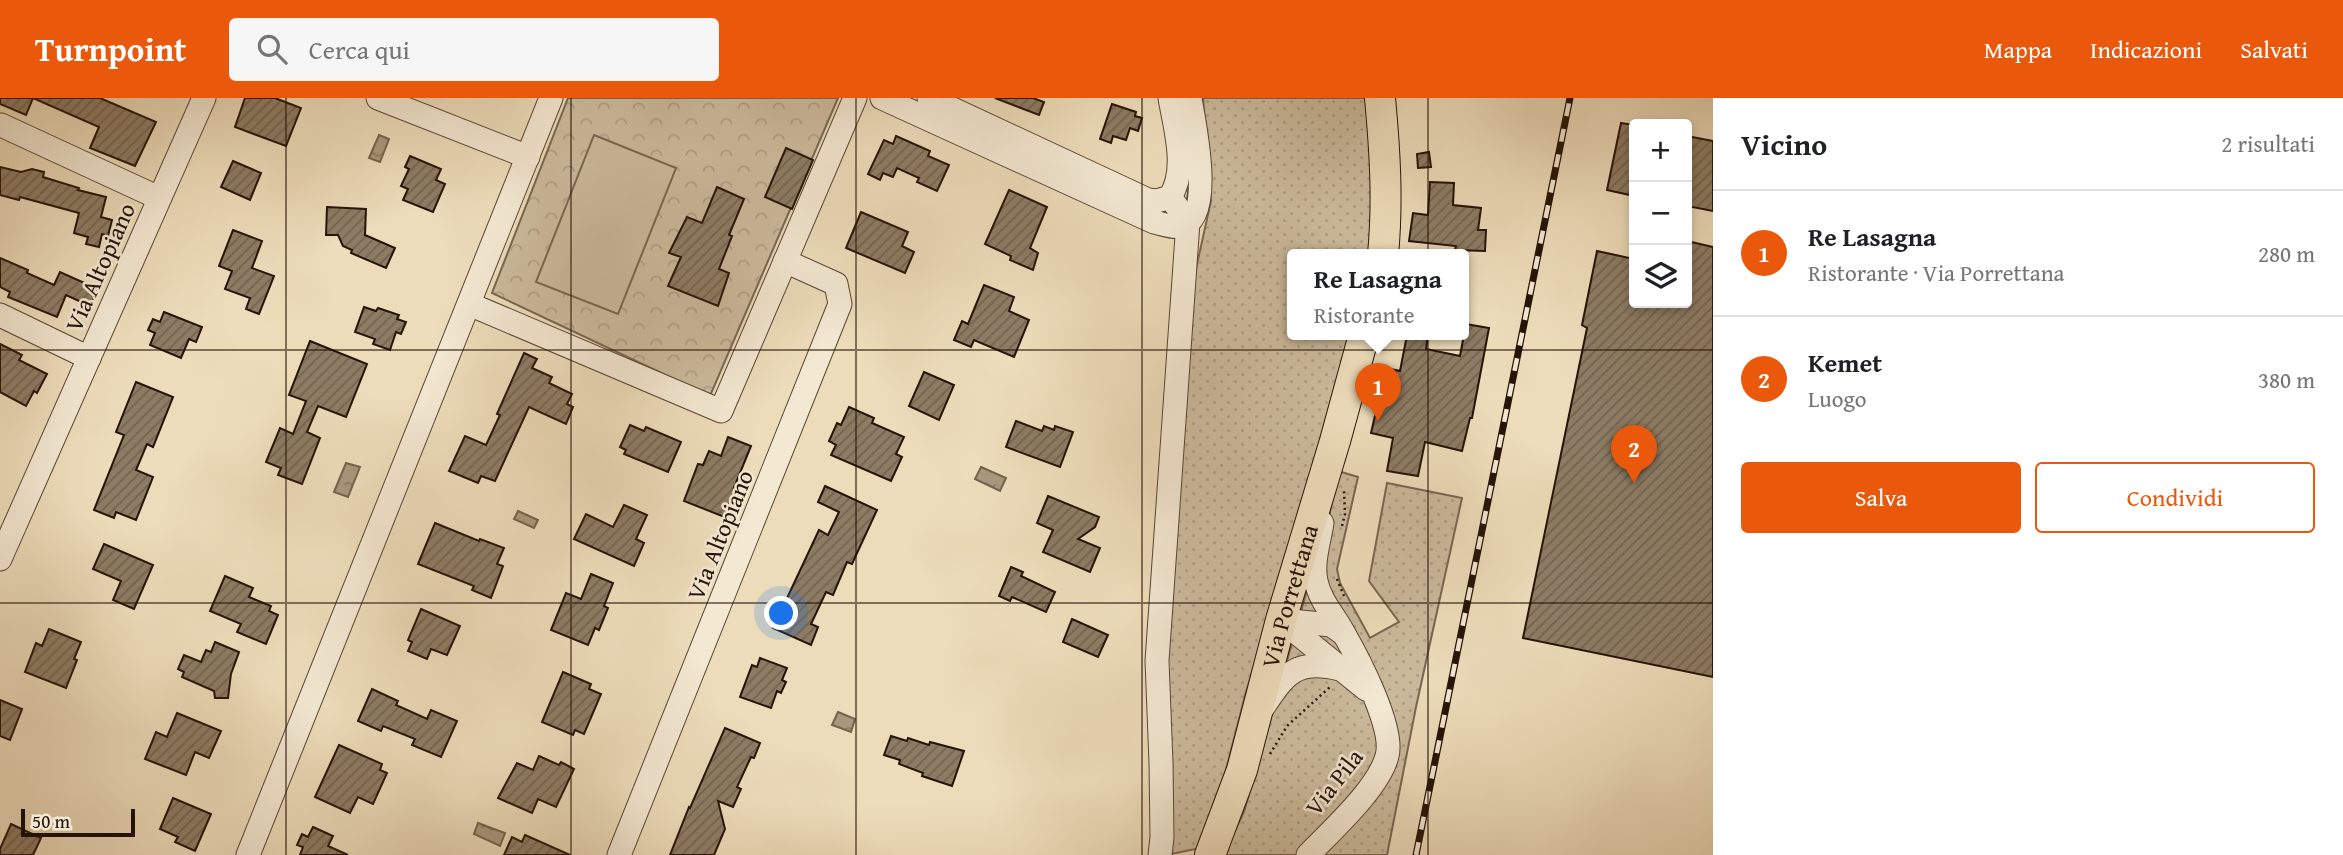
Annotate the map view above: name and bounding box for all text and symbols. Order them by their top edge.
search box [229,18,719,81]
text: Turnpoint [35,25,187,73]
icon: search [253,30,291,68]
text: Cerca qui [309,30,410,69]
text: Mappa [1984,32,2052,67]
text: Indicazioni [2090,32,2202,67]
text: Salvati [2240,32,2308,67]
map controls [1629,119,1692,308]
button: + [1629,119,1692,182]
text: Vicino [1741,122,1827,166]
text: 2 risultati [2221,127,2315,160]
button: − [1629,182,1692,245]
street label: Via Altopiano [56,197,144,337]
text: Re Lasagna [1808,217,1936,256]
text: 1 [1758,237,1770,270]
text: 280 m [2258,237,2315,270]
button: layers [1629,245,1692,308]
popup [1287,249,1469,340]
text: Ristorante · Via Porrettana [1808,256,2064,289]
text: Re Lasagna [1314,259,1442,298]
text: Ristorante [1314,298,1414,331]
text: Kemet [1808,343,1882,382]
pin: 1 [1355,363,1401,421]
text: 2 [1758,363,1770,396]
text: 380 m [2258,363,2315,396]
text: Luogo [1808,382,1867,415]
pin: 2 [1611,425,1657,483]
button: Salva [1741,462,2021,533]
button: Condividi [2035,462,2315,533]
street label: Via Altopiano [678,465,762,605]
street label: Via Porrettana [1252,519,1327,672]
your location [764,596,798,630]
street label: Via Pila [1297,740,1372,823]
scale bar [21,806,135,838]
text: 50 m [32,807,70,835]

